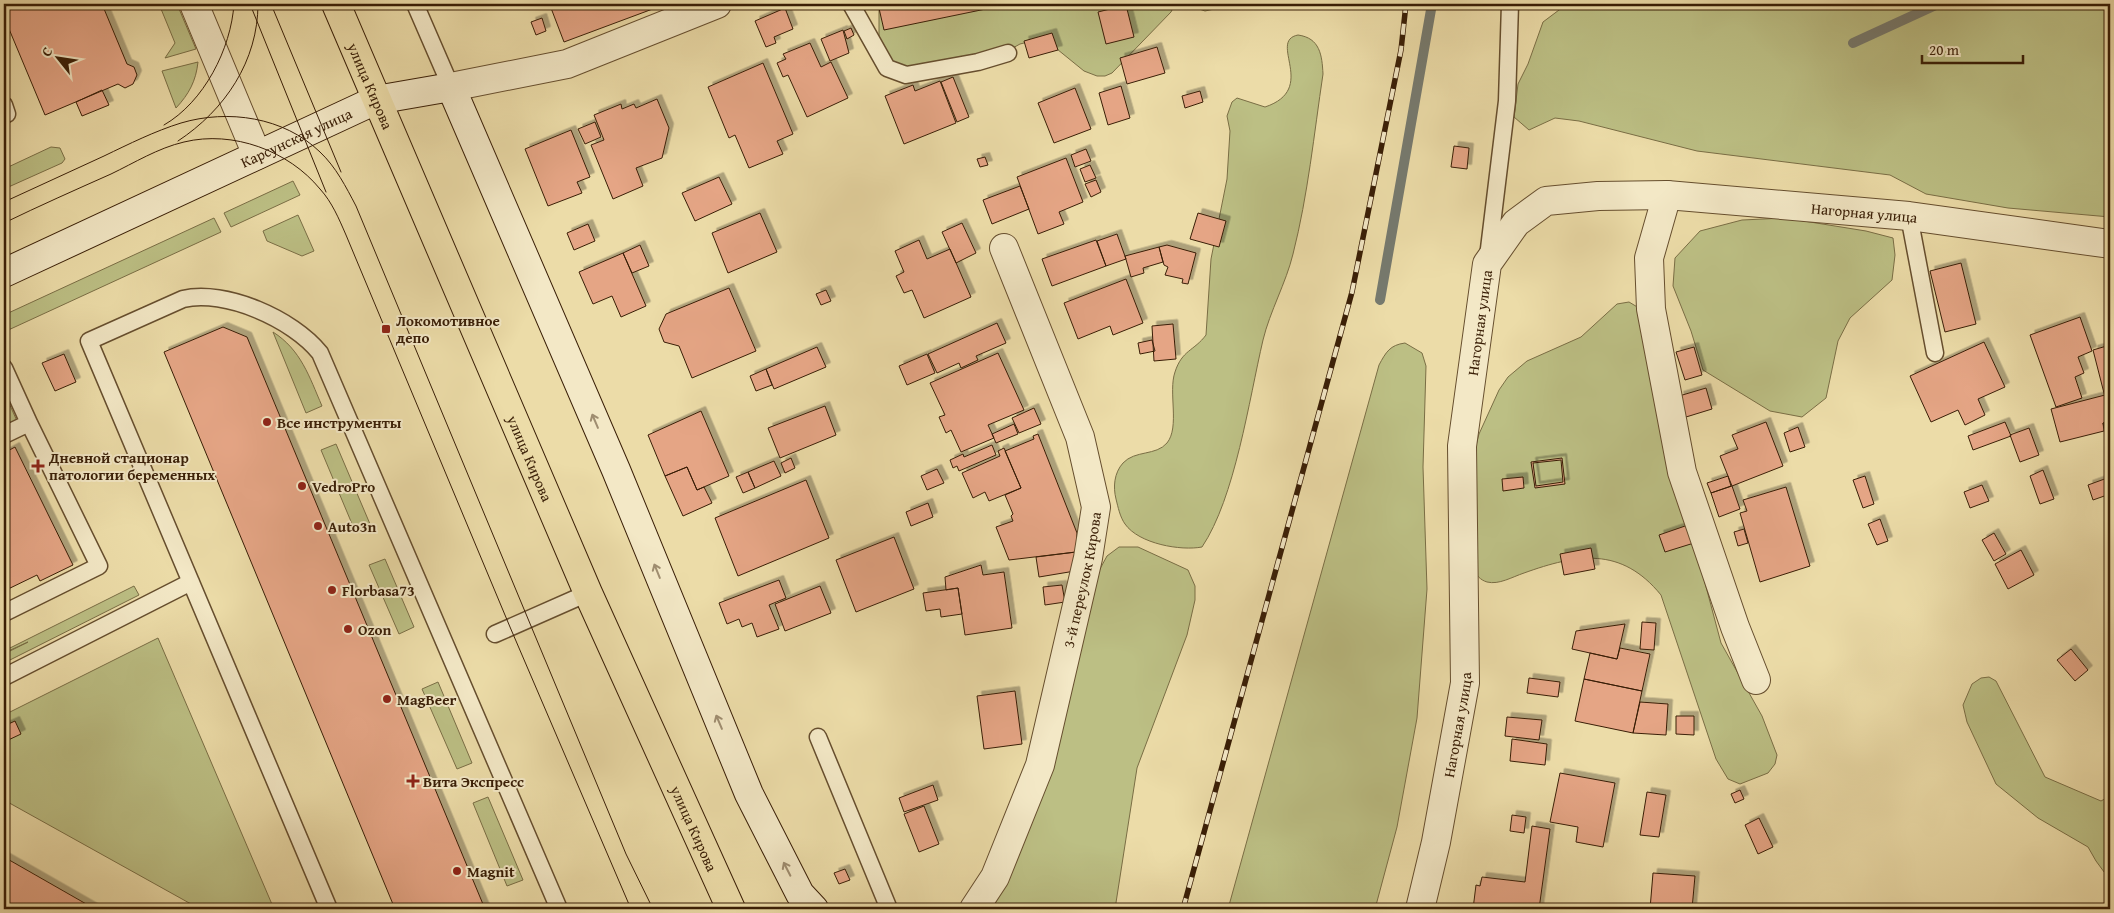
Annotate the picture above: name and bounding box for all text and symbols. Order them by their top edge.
north arrow [32,32,82,82]
scale bar [1922,32,2023,64]
street label: улица Кирова [343,38,399,133]
text: 20 m [1929,39,1960,60]
text: С [36,43,57,60]
street label: Карсунская улица [237,102,356,172]
street label: Нагорная улица [1810,197,1920,228]
street label: Нагорная улица [1461,268,1497,377]
place label: Локомотивное депо [396,310,500,348]
marker: Локомотивное депо [380,323,392,335]
street label: улица Кирова [502,411,558,505]
place label: Все инструменты [277,412,402,433]
one-way arrow [590,414,600,429]
marker: Все инструменты [261,416,273,428]
place label: Дневной стационар патологии беременных [48,447,215,485]
marker: Дневной стационар патологии беременных [31,459,45,473]
place label: VedroPro [312,476,375,497]
marker: VedroPro [296,480,308,492]
street label: 3-й переулок Кирова [1057,509,1106,650]
place label: Auto3n [328,516,377,537]
marker: Auto3n [312,520,324,532]
one-way arrow [652,564,661,579]
place label: Florbasa73 [342,580,415,601]
marker: Florbasa73 [326,584,338,596]
place label: Ozon [358,619,392,640]
marker: Ozon [342,623,354,635]
street label: Нагорная улица [1437,671,1476,779]
place label: MagBeer [397,689,457,710]
marker: MagBeer [381,693,393,705]
one-way arrow [714,715,723,730]
place label: Вита Экспресс [423,771,524,792]
marker: Вита Экспресс [407,775,419,787]
street label: улица Кирова [666,781,723,875]
place label: Magnit [467,861,515,882]
one-way arrow [782,862,791,877]
marker: Magnit [451,865,463,877]

